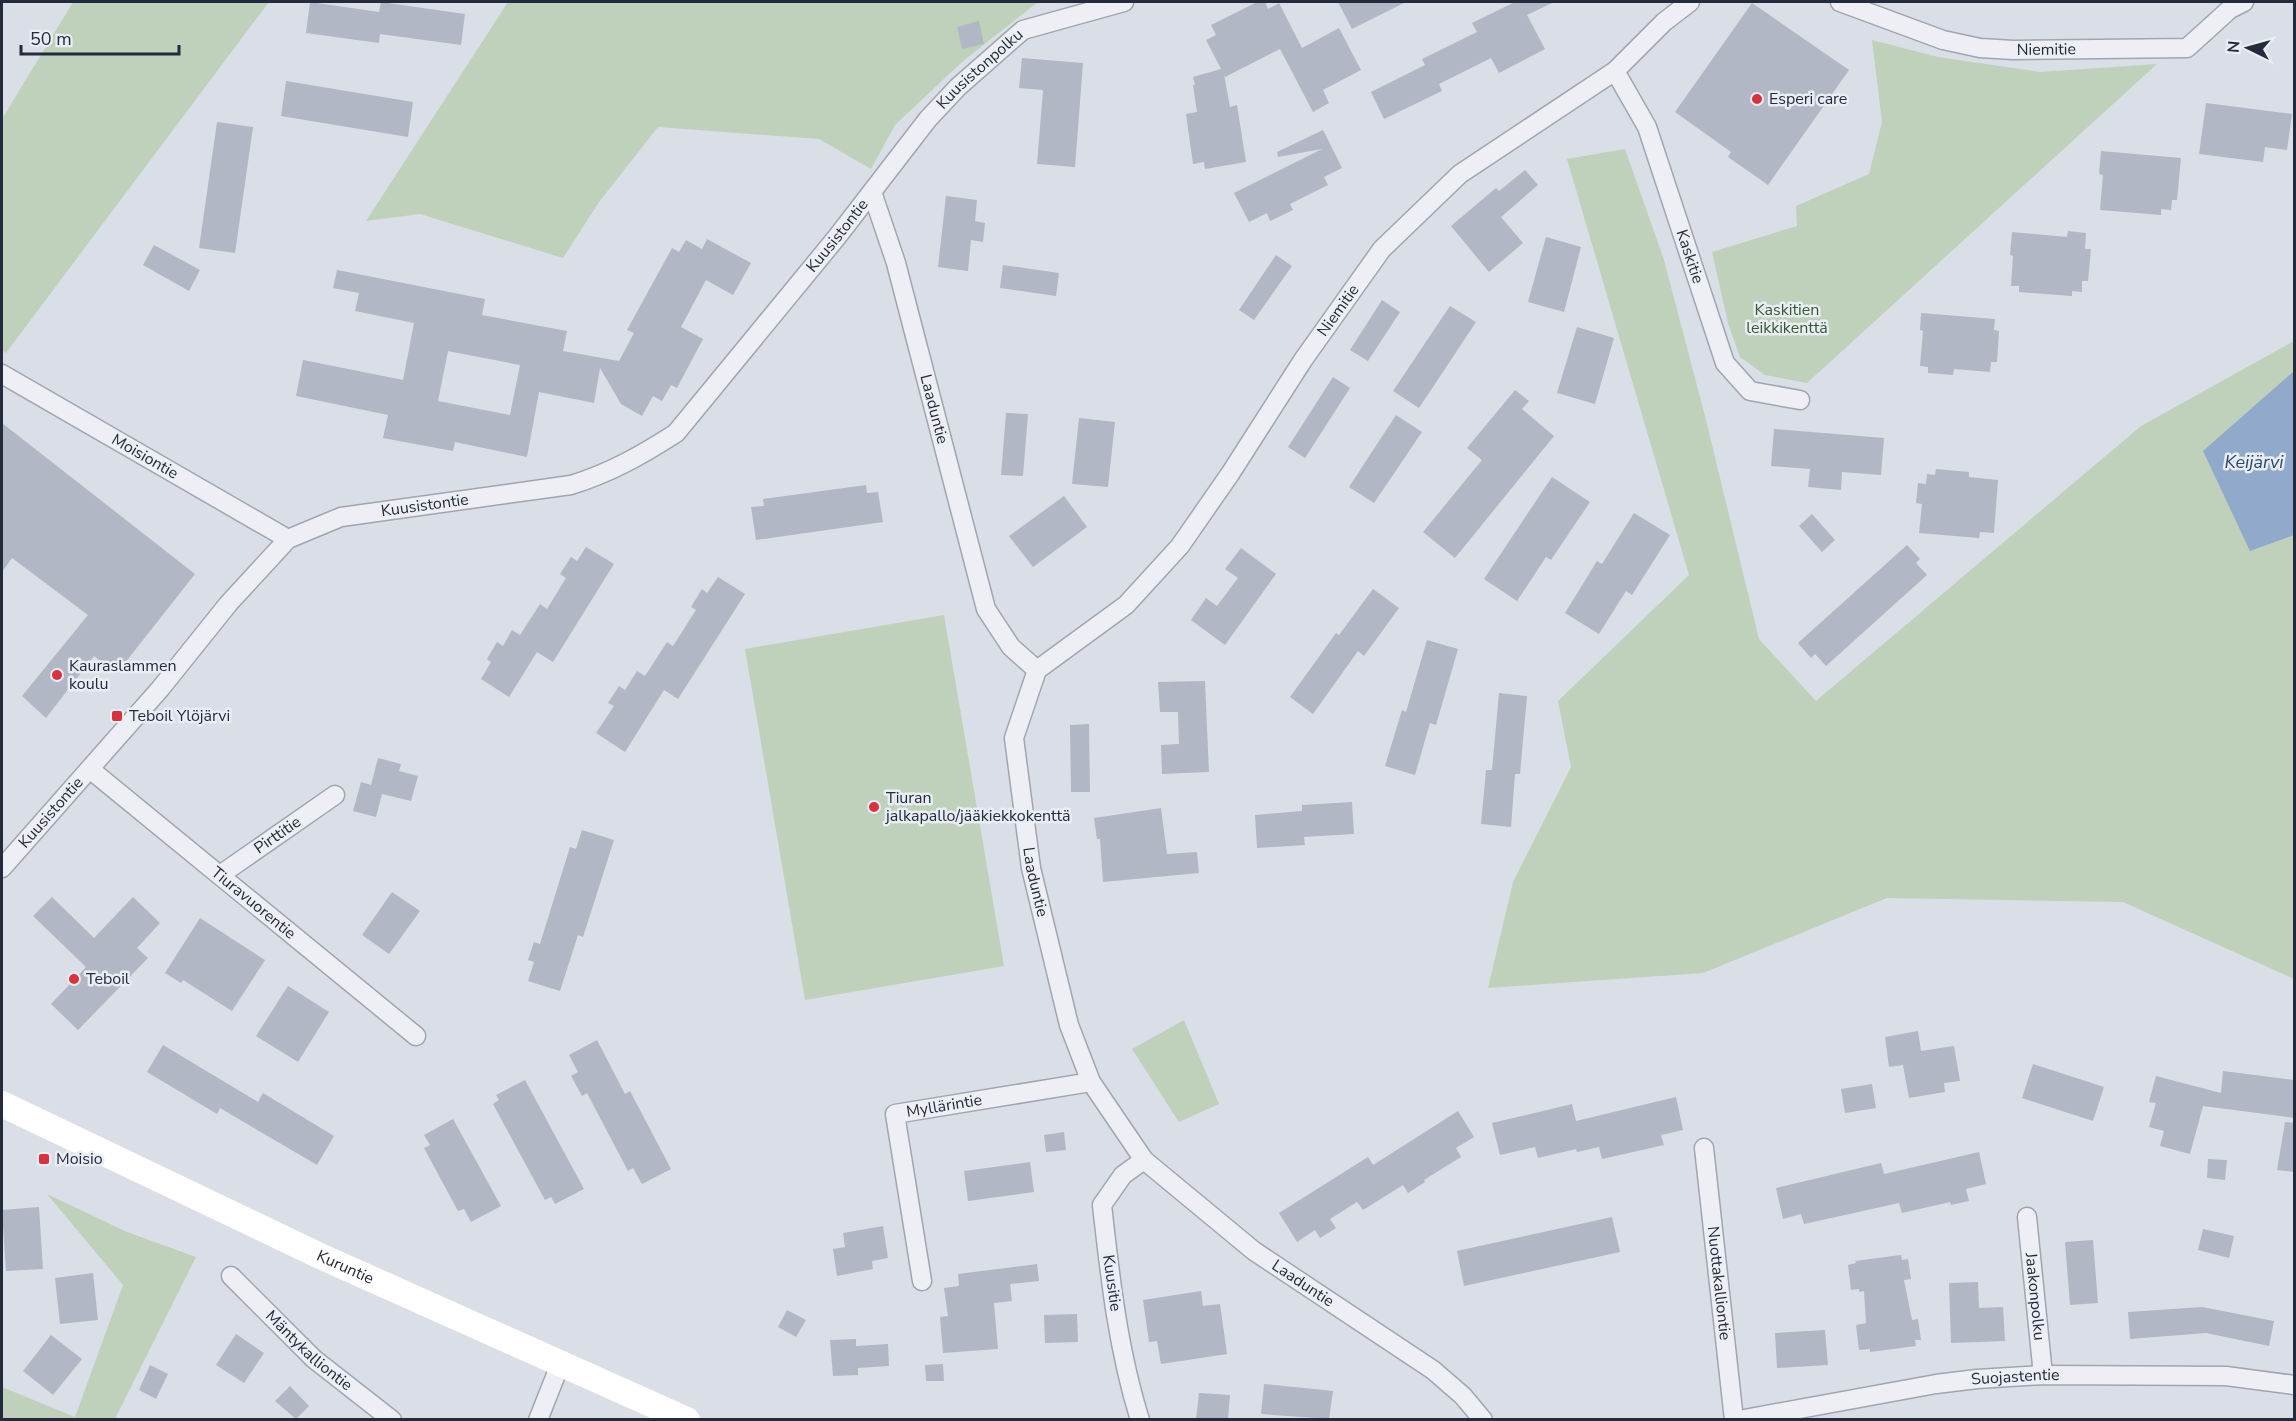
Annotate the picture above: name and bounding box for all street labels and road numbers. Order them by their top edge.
street label: Kuusistonpolku [932,24,1028,114]
street label: Niemitie [2016,38,2076,61]
street label: Kuusistontie [801,194,873,277]
street label: Kaskitie [1671,227,1709,287]
street label: Niemitie [1312,280,1364,341]
street label: Laaduntie [914,372,954,446]
street label: Moisiontie [108,429,182,484]
street label: Kuusistontie [380,488,470,522]
street label: Kuusistontie [14,772,88,853]
street label: Pirttitie [250,811,305,859]
street label: Laaduntie [1017,846,1053,919]
street label: Tiuravuorentie [206,862,301,944]
street label: Myllärintie [905,1089,984,1123]
street label: Nuottakalliontie [1702,1225,1736,1341]
street label: Kuruntie [313,1245,377,1290]
street label: Jaakonpolku [2020,1251,2050,1341]
street label: Kuusitie [1097,1253,1127,1313]
street label: Laaduntie [1267,1255,1339,1312]
street label: Mäntykalliontie [260,1305,357,1396]
street label: Suojastentie [1970,1364,2060,1391]

